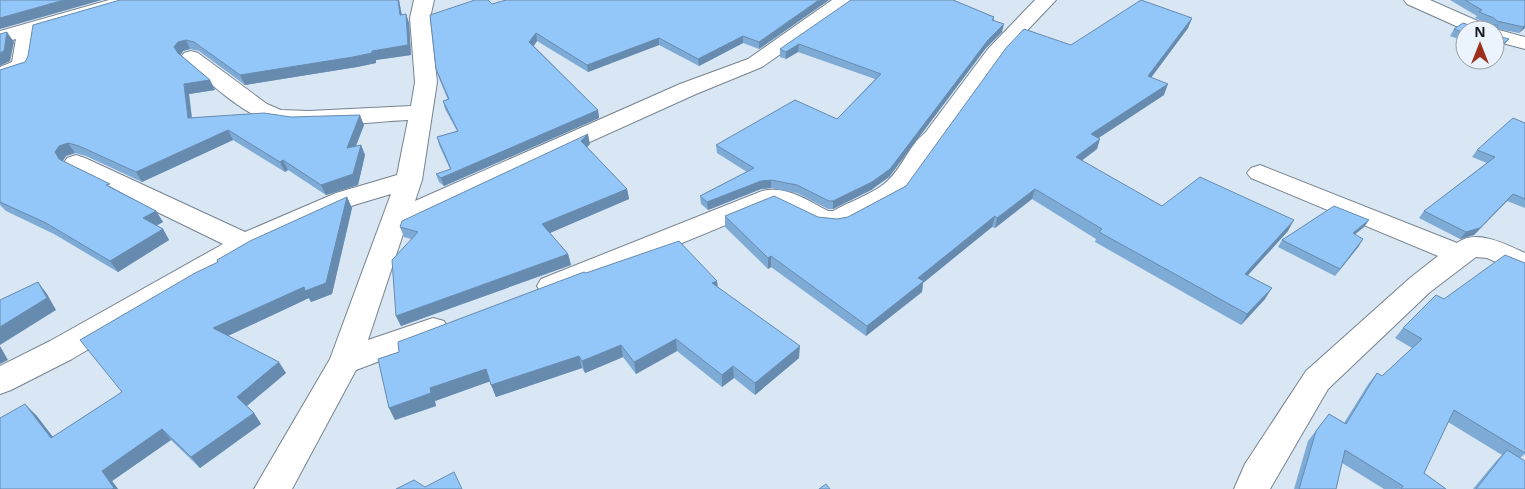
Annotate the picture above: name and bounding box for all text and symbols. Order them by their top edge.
north arrow [1455,20,1505,70]
text: N [1474,22,1486,41]

